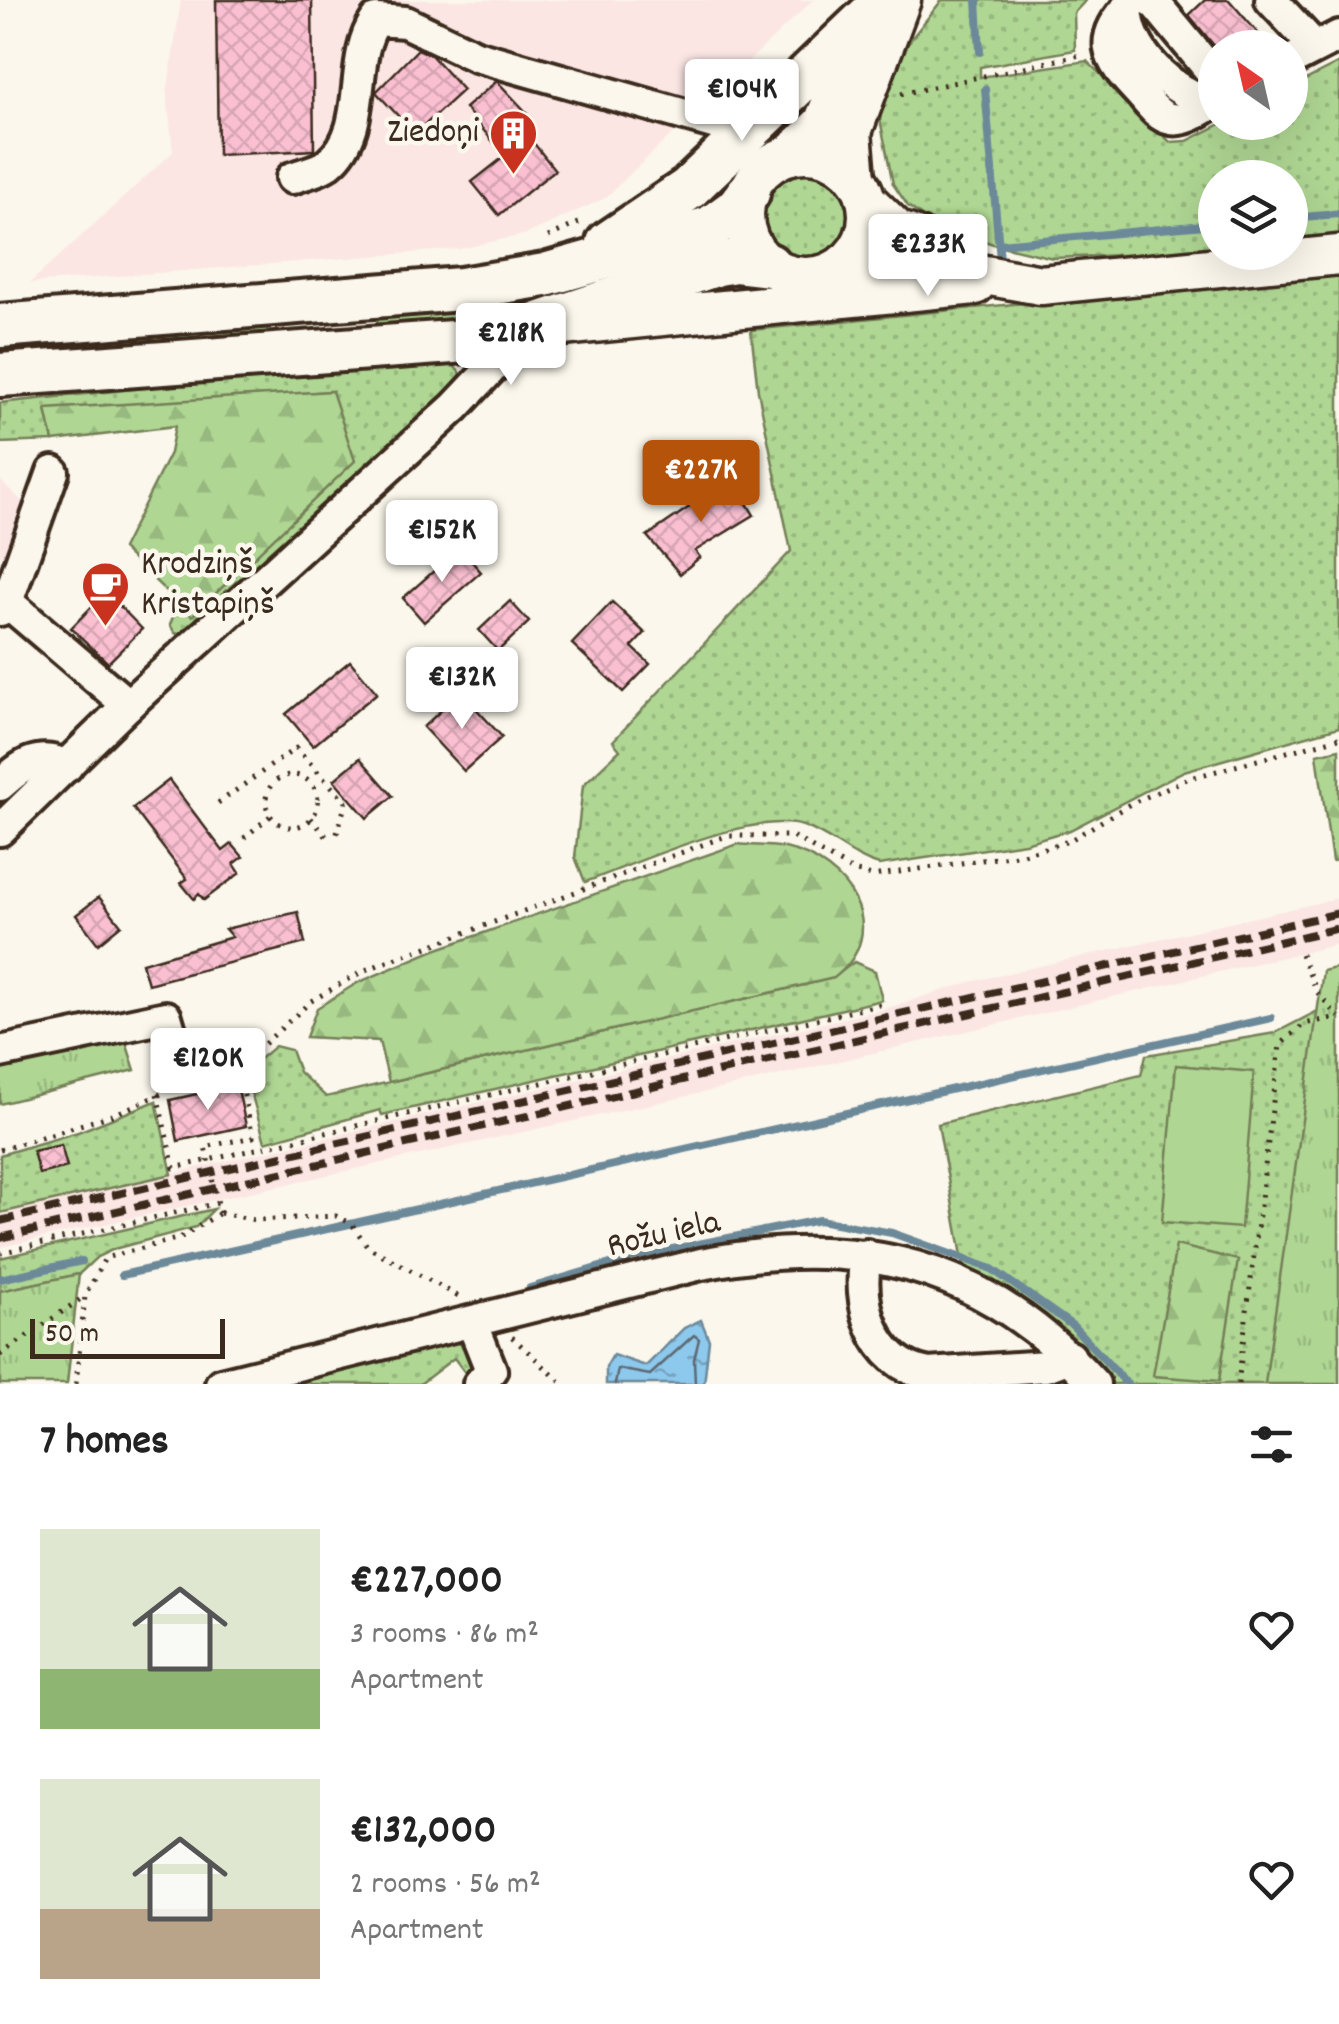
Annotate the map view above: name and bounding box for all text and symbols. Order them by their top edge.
north arrow [1198,30,1308,140]
map controls [1198,30,1308,270]
pin: €104K [672,59,812,144]
text: €104K [707,68,777,114]
building icon: Ziedoņi [488,108,540,176]
place label: Ziedoņi [387,109,479,159]
button: layers [1198,160,1308,270]
pin: €233K [858,214,998,299]
text: €233K [890,223,966,269]
pin: €218K [441,303,581,388]
text: €218K [478,312,544,358]
pin: €227K [631,440,771,525]
text: €227K [665,449,737,495]
pin: €152K [372,500,512,585]
text: €152K [408,509,476,555]
place label: Krodziņš Kristapiņš [141,541,274,631]
cafe icon: Krodziņš Kristapiņš [80,560,132,628]
pin: €132K [392,647,532,732]
text: €132K [428,656,496,702]
pin: €120K [138,1028,278,1113]
text: €120K [172,1037,244,1083]
street label: Rožu iela [603,1199,726,1273]
scale bar [30,1314,225,1358]
text: 50 m [45,1316,99,1356]
text: 7 homes [40,1414,169,1474]
icon: filters [1244,1417,1299,1472]
text: €227,000 [350,1553,503,1613]
icon: home [120,1569,240,1689]
icon: heart [1244,1602,1299,1657]
text: 3 rooms · 86 m² [350,1613,539,1659]
text: Apartment [350,1659,484,1705]
text: €132,000 [350,1803,496,1863]
icon: home [120,1819,240,1939]
icon: heart [1244,1852,1299,1907]
text: 2 rooms · 56 m² [350,1863,541,1909]
text: Apartment [350,1909,484,1955]

